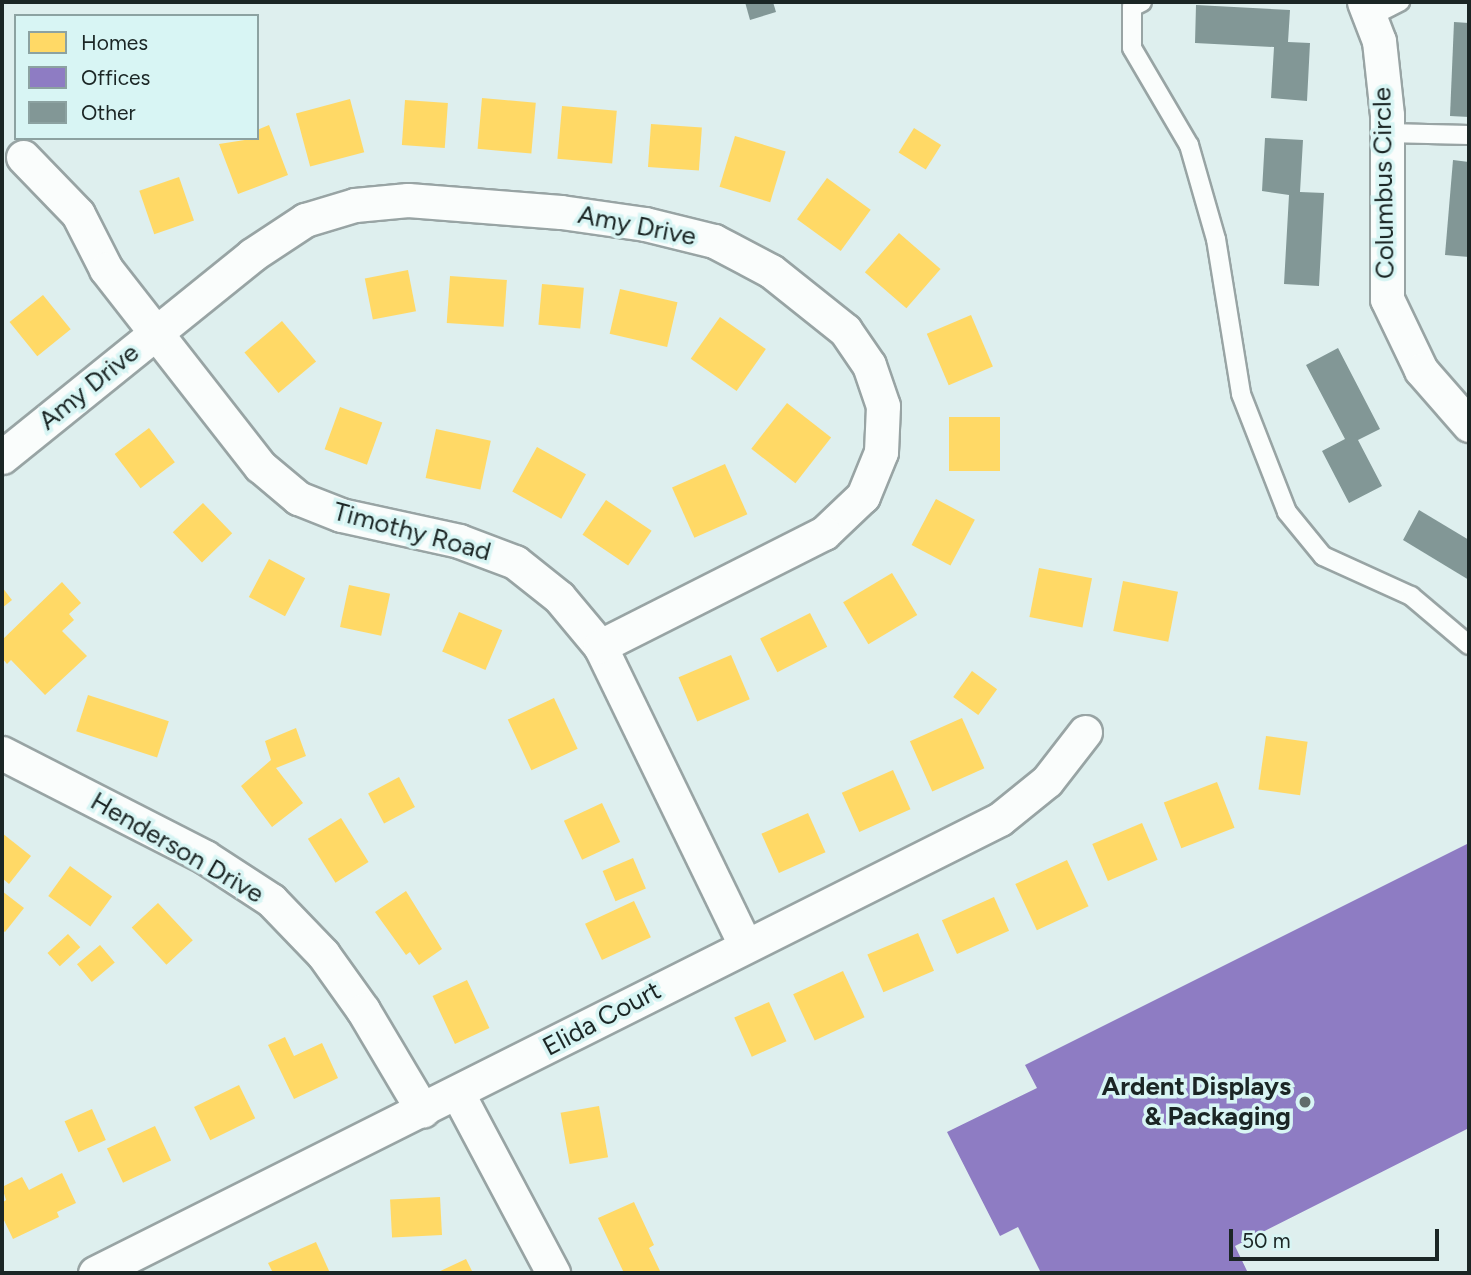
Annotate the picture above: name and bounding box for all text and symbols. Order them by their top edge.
legend [14,14,259,140]
text: Homes [81,30,148,55]
text: Offices [81,65,150,90]
street label: Columbus Circle [1367,87,1401,279]
text: Other [81,100,136,125]
street label: Amy Drive [575,199,699,253]
street label: Amy Drive [33,337,145,437]
street label: Timothy Road [330,496,494,568]
street label: Henderson Drive [85,786,269,910]
street label: Elida Court [538,975,666,1063]
place label: Ardent Displays & Packaging [1102,1071,1291,1132]
marker: Ardent Displays & Packaging [1297,1094,1313,1110]
scale bar [1233,1216,1443,1260]
text: 50 m [1242,1228,1291,1253]

